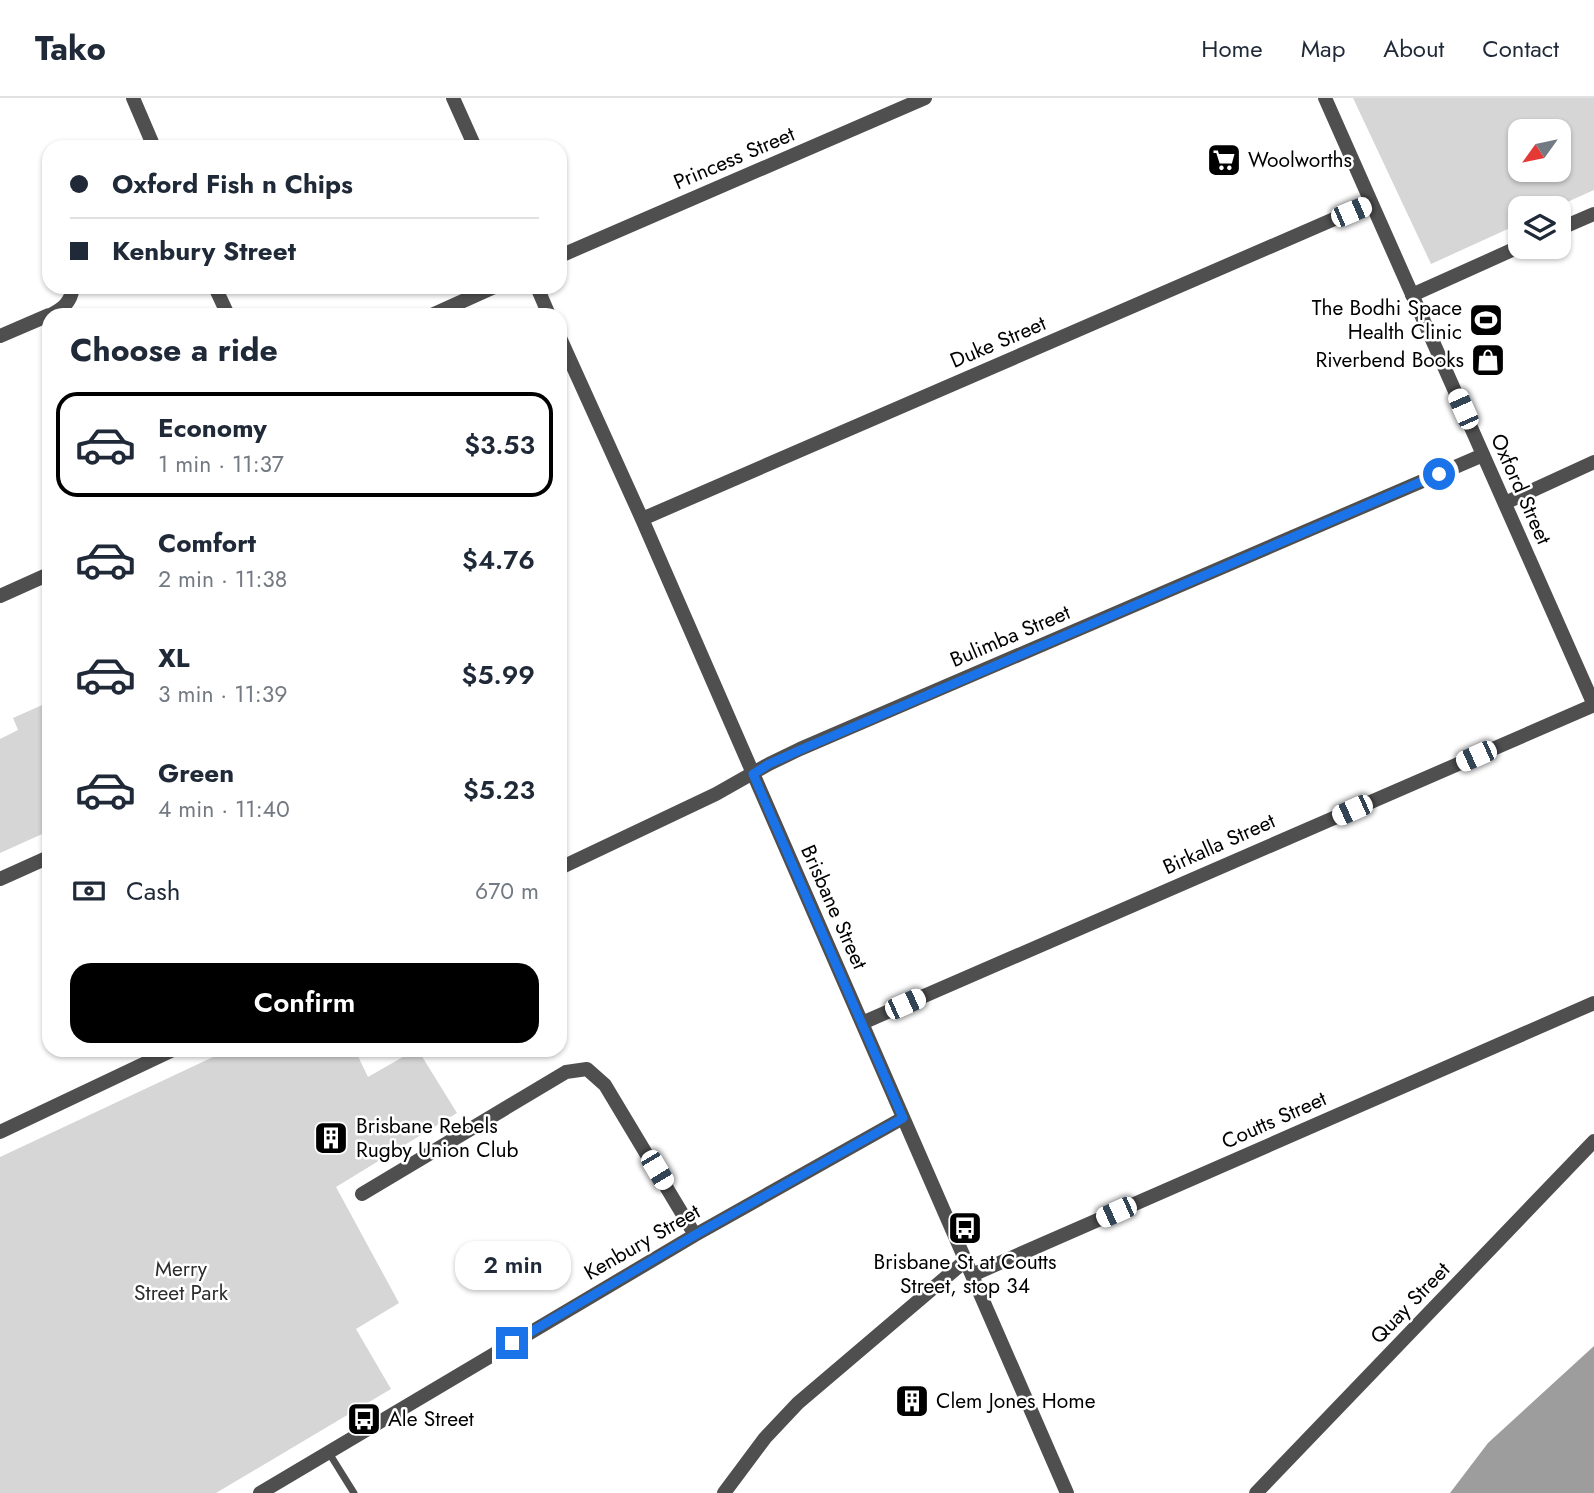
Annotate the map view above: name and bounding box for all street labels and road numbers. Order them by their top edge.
street label: Princess Street [669,119,799,197]
street label: Duke Street [945,308,1051,376]
street label: Oxford Street [1483,429,1559,549]
street label: Bulimba Street [945,597,1075,675]
street label: Birkalla Street [1158,806,1280,882]
street label: Brisbane Street [793,840,875,974]
street label: Coutts Street [1217,1084,1331,1156]
street label: Kenbury Street [578,1197,706,1287]
street label: Quay Street [1363,1255,1457,1351]

